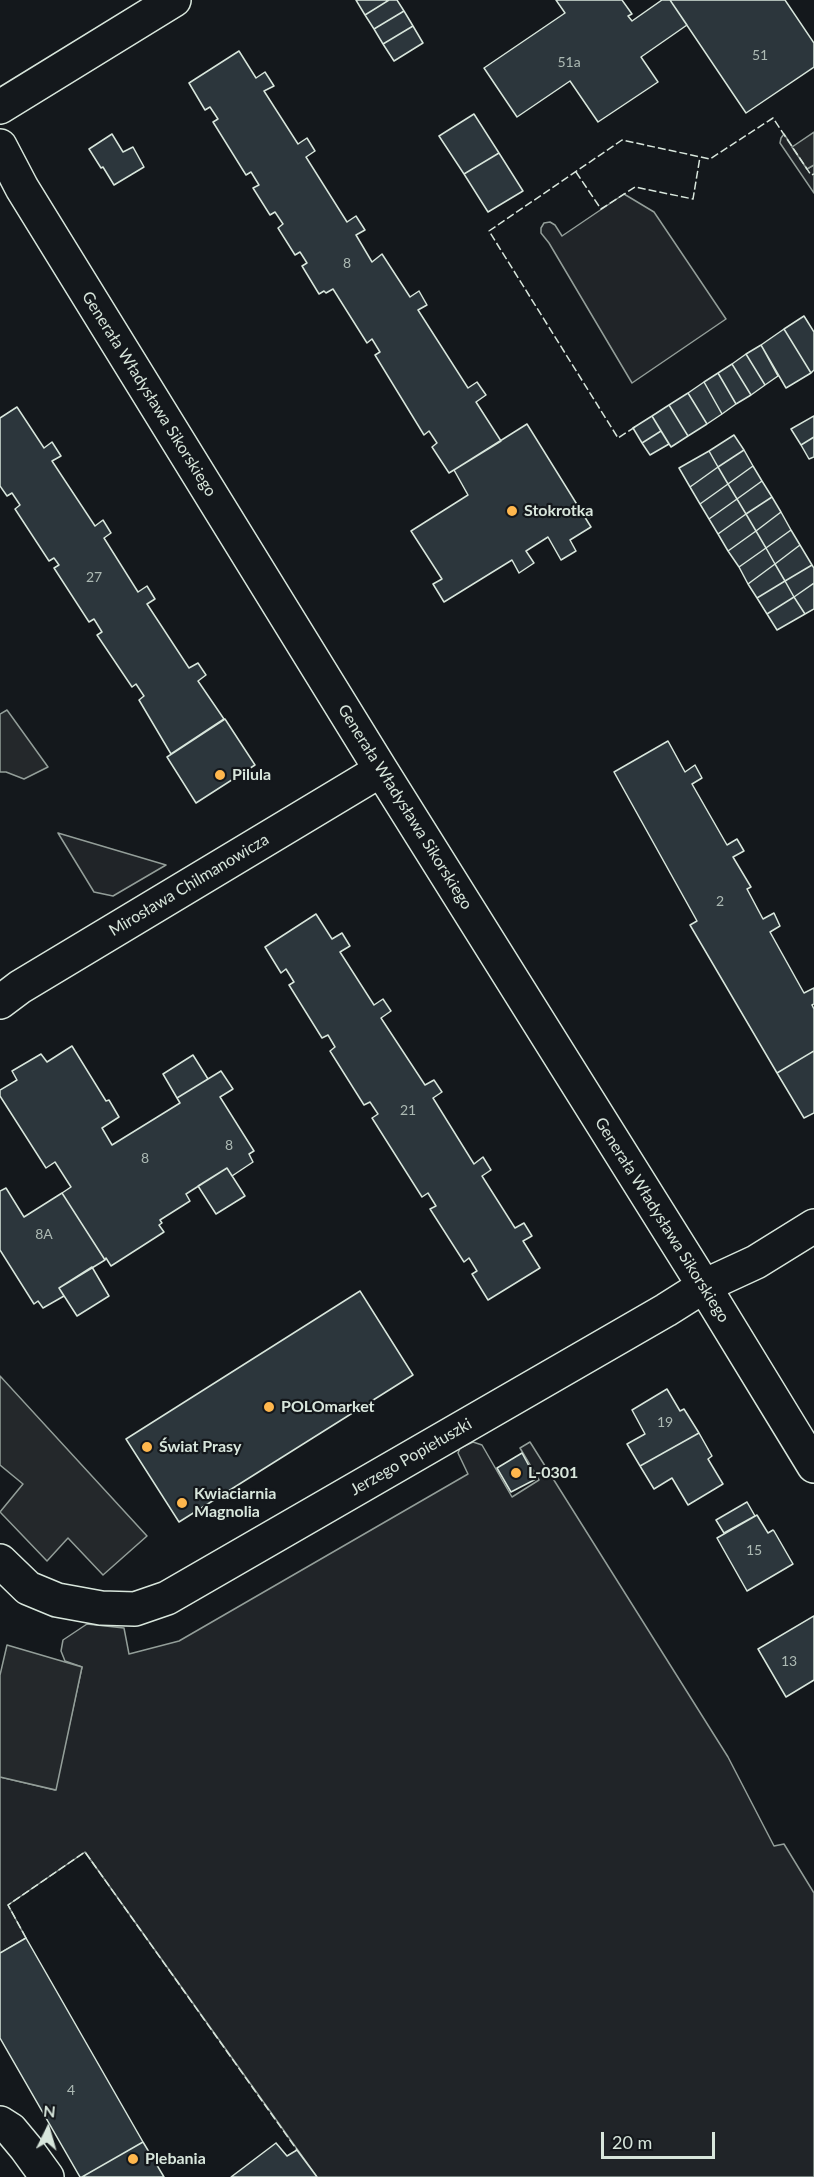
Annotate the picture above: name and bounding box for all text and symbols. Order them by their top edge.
house number: 51 [752,47,768,63]
house number: 51a [557,54,581,70]
house number: 8 [343,255,351,271]
street label: Generała Władysława Sikorskiego [78,288,220,500]
place label: Stokrotka [524,501,593,521]
marker: Stokrotka [505,504,519,518]
house number: 27 [86,569,102,585]
street label: Generała Władysława Sikorskiego [334,701,476,913]
place label: Pilula [232,765,271,785]
marker: Pilula [213,768,227,782]
street label: Mirosława Chilmanowicza [106,830,272,940]
house number: 2 [716,893,724,909]
house number: 21 [400,1102,416,1118]
street label: Generała Władysława Sikorskiego [591,1114,733,1326]
house number: 8 [225,1137,233,1153]
house number: 8 [141,1150,149,1166]
house number: 8A [35,1226,53,1242]
place label: POLOmarket [281,1397,375,1417]
marker: POLOmarket [262,1400,276,1414]
street label: Jerzego Popiełuszki [347,1414,475,1500]
house number: 19 [657,1414,673,1430]
place label: Świat Prasy [159,1437,241,1457]
marker: Świat Prasy [140,1440,154,1454]
place label: L-0301 [528,1463,578,1483]
marker: L-0301 [509,1466,523,1480]
place label: Kwiaciarnia Magnolia [194,1484,276,1522]
marker: Kwiaciarnia Magnolia [175,1496,189,1510]
house number: 15 [746,1542,762,1558]
house number: 13 [781,1653,797,1669]
house number: 4 [67,2082,75,2098]
north arrow [18,2099,78,2159]
text: N [43,2101,57,2121]
scale bar [604,2120,718,2158]
text: 20 m [612,2131,652,2153]
place label: Plebania [145,2149,206,2169]
marker: Plebania [126,2152,140,2166]

